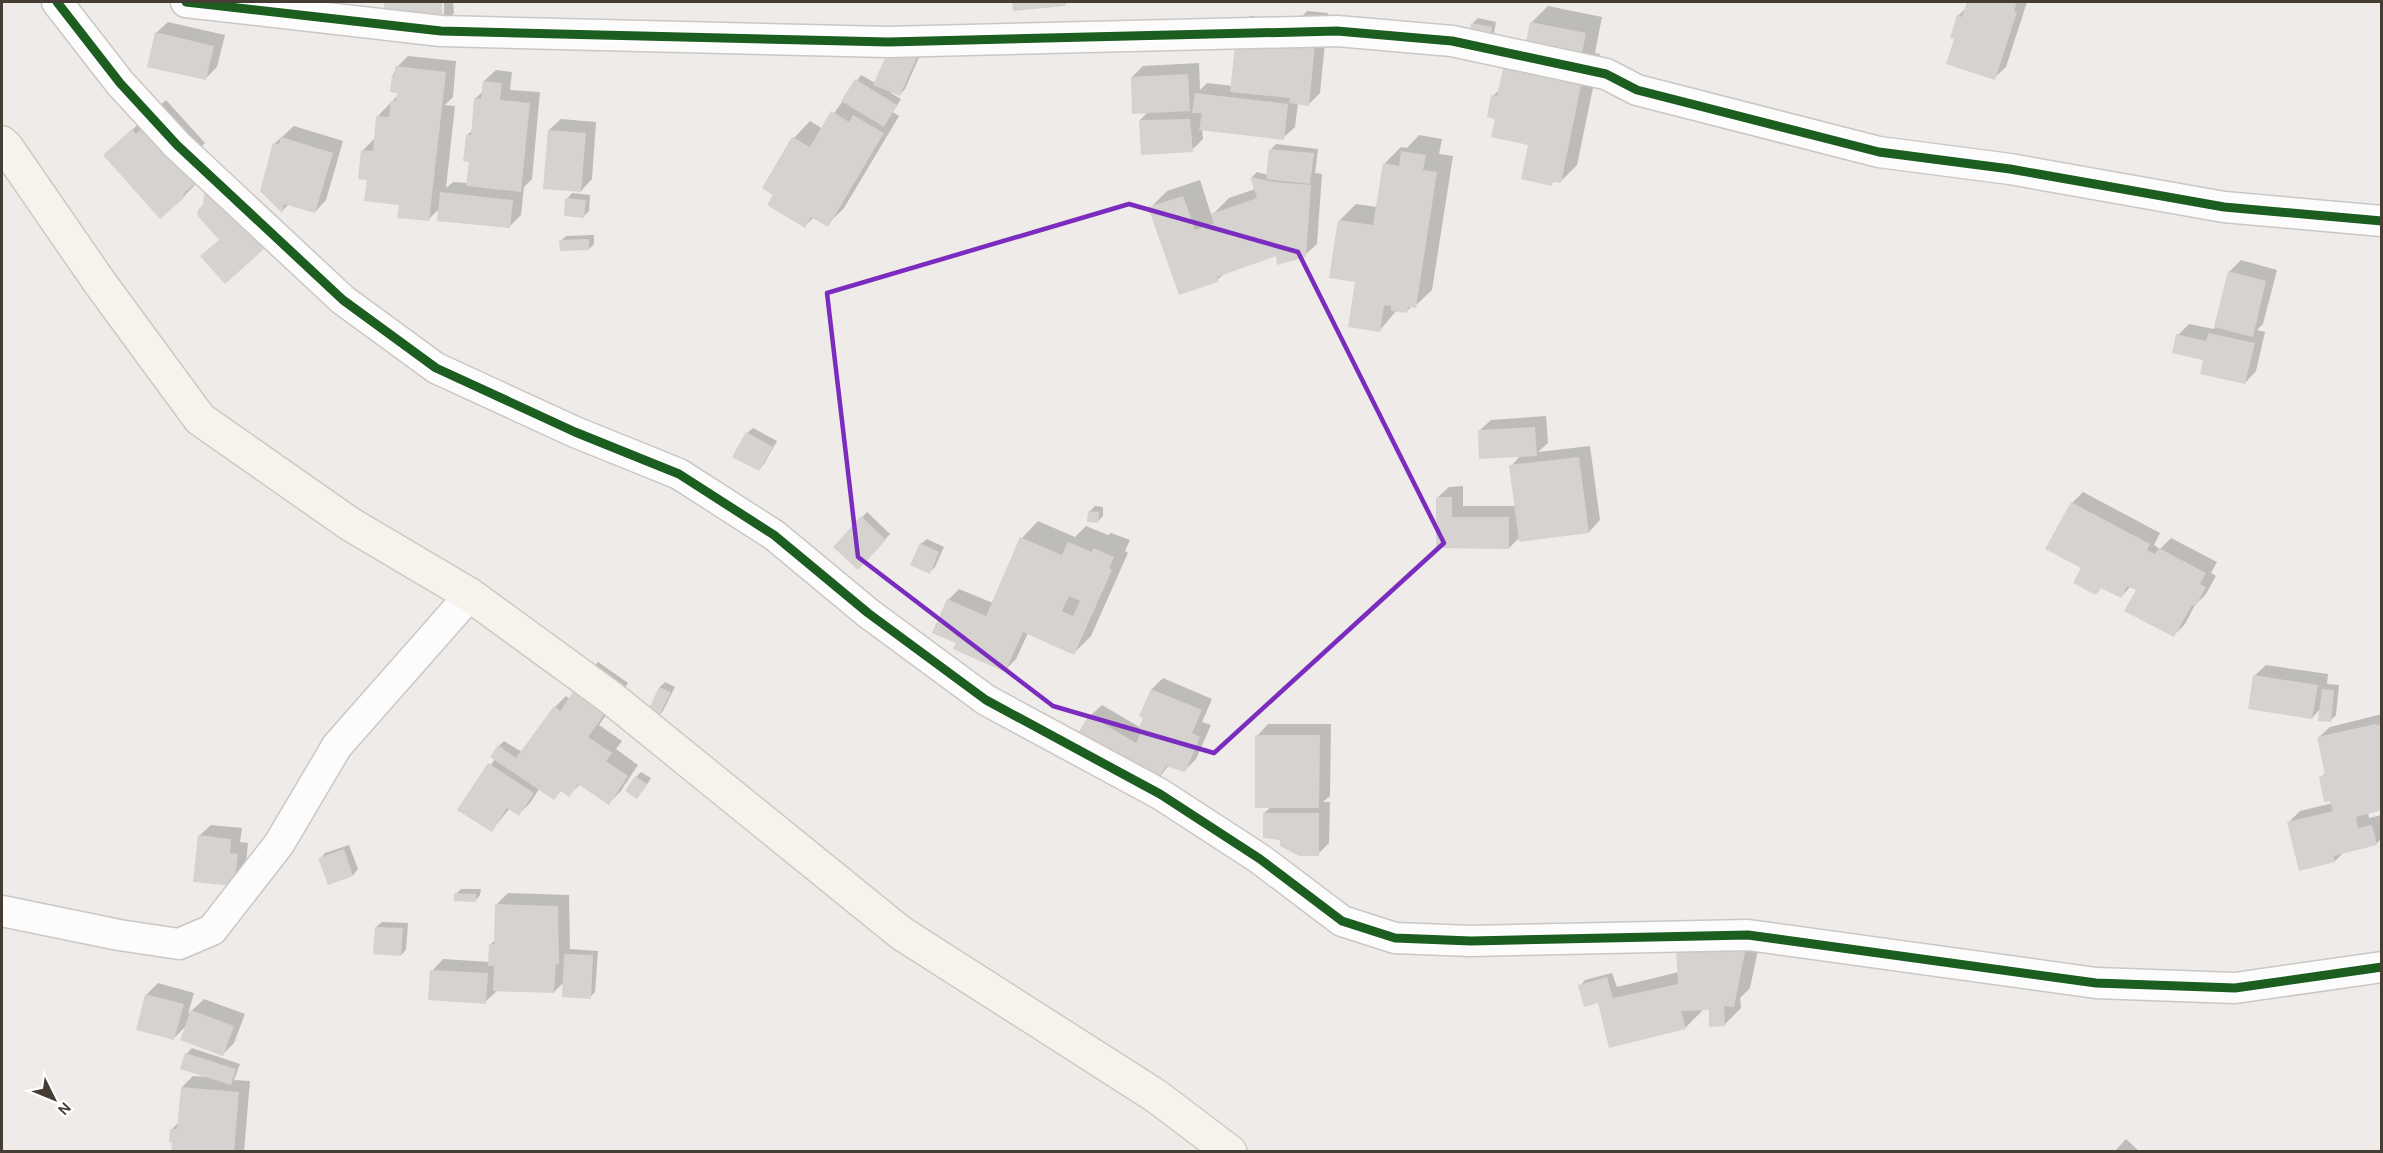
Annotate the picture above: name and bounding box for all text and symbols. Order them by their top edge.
north arrow [24,1069,84,1129]
text: N [54,1098,75,1120]

